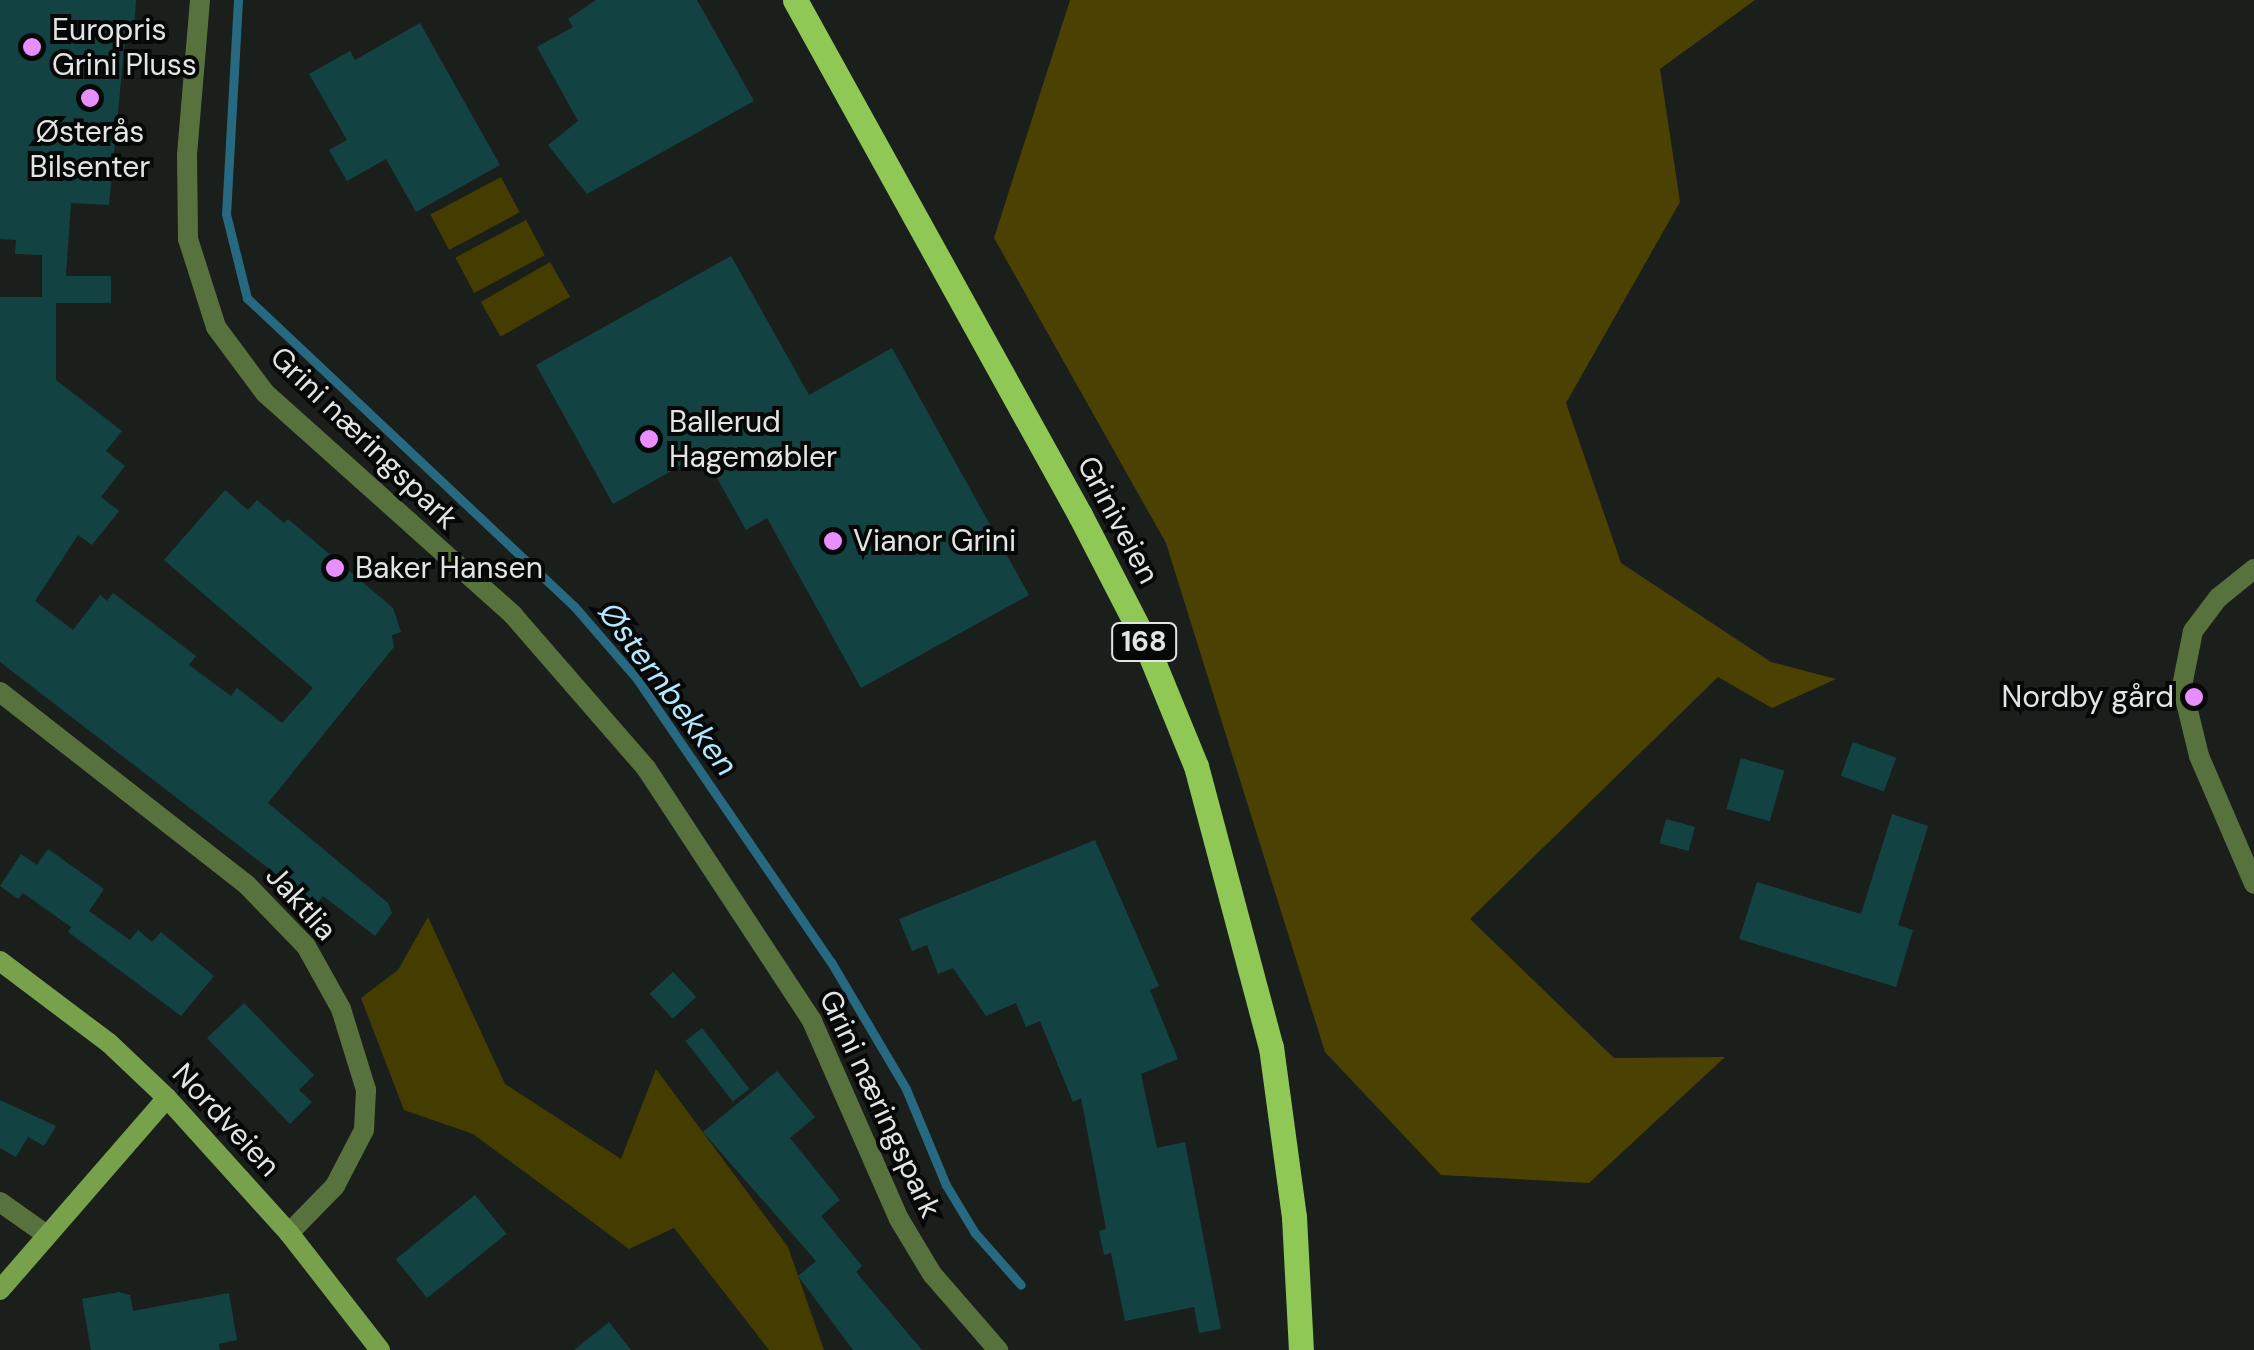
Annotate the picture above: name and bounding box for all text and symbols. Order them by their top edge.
place label: Europris Grini Pluss [52,12,197,82]
marker: Europris Grini Pluss [21,36,43,58]
marker: Østerås Bilsenter [79,87,101,109]
place label: Østerås Bilsenter [30,114,150,184]
street label: Grini næringspark [263,339,465,537]
place label: Ballerud Hagemøbler [669,404,837,474]
marker: Ballerud Hagemøbler [638,428,660,450]
street label: Griniveien [1069,450,1167,590]
place label: Vianor Grini [853,523,1016,559]
marker: Vianor Grini [822,530,844,552]
place label: Baker Hansen [355,550,543,586]
marker: Baker Hansen [324,557,346,579]
water label: Østernbekken [590,595,746,783]
road number: 168 [1109,619,1179,665]
place label: Nordby gård [2002,679,2174,715]
marker: Nordby gård [2183,686,2205,708]
street label: Jaktlia [258,858,344,948]
street label: Grini næringspark [812,985,948,1223]
street label: Nordveien [165,1056,287,1184]

